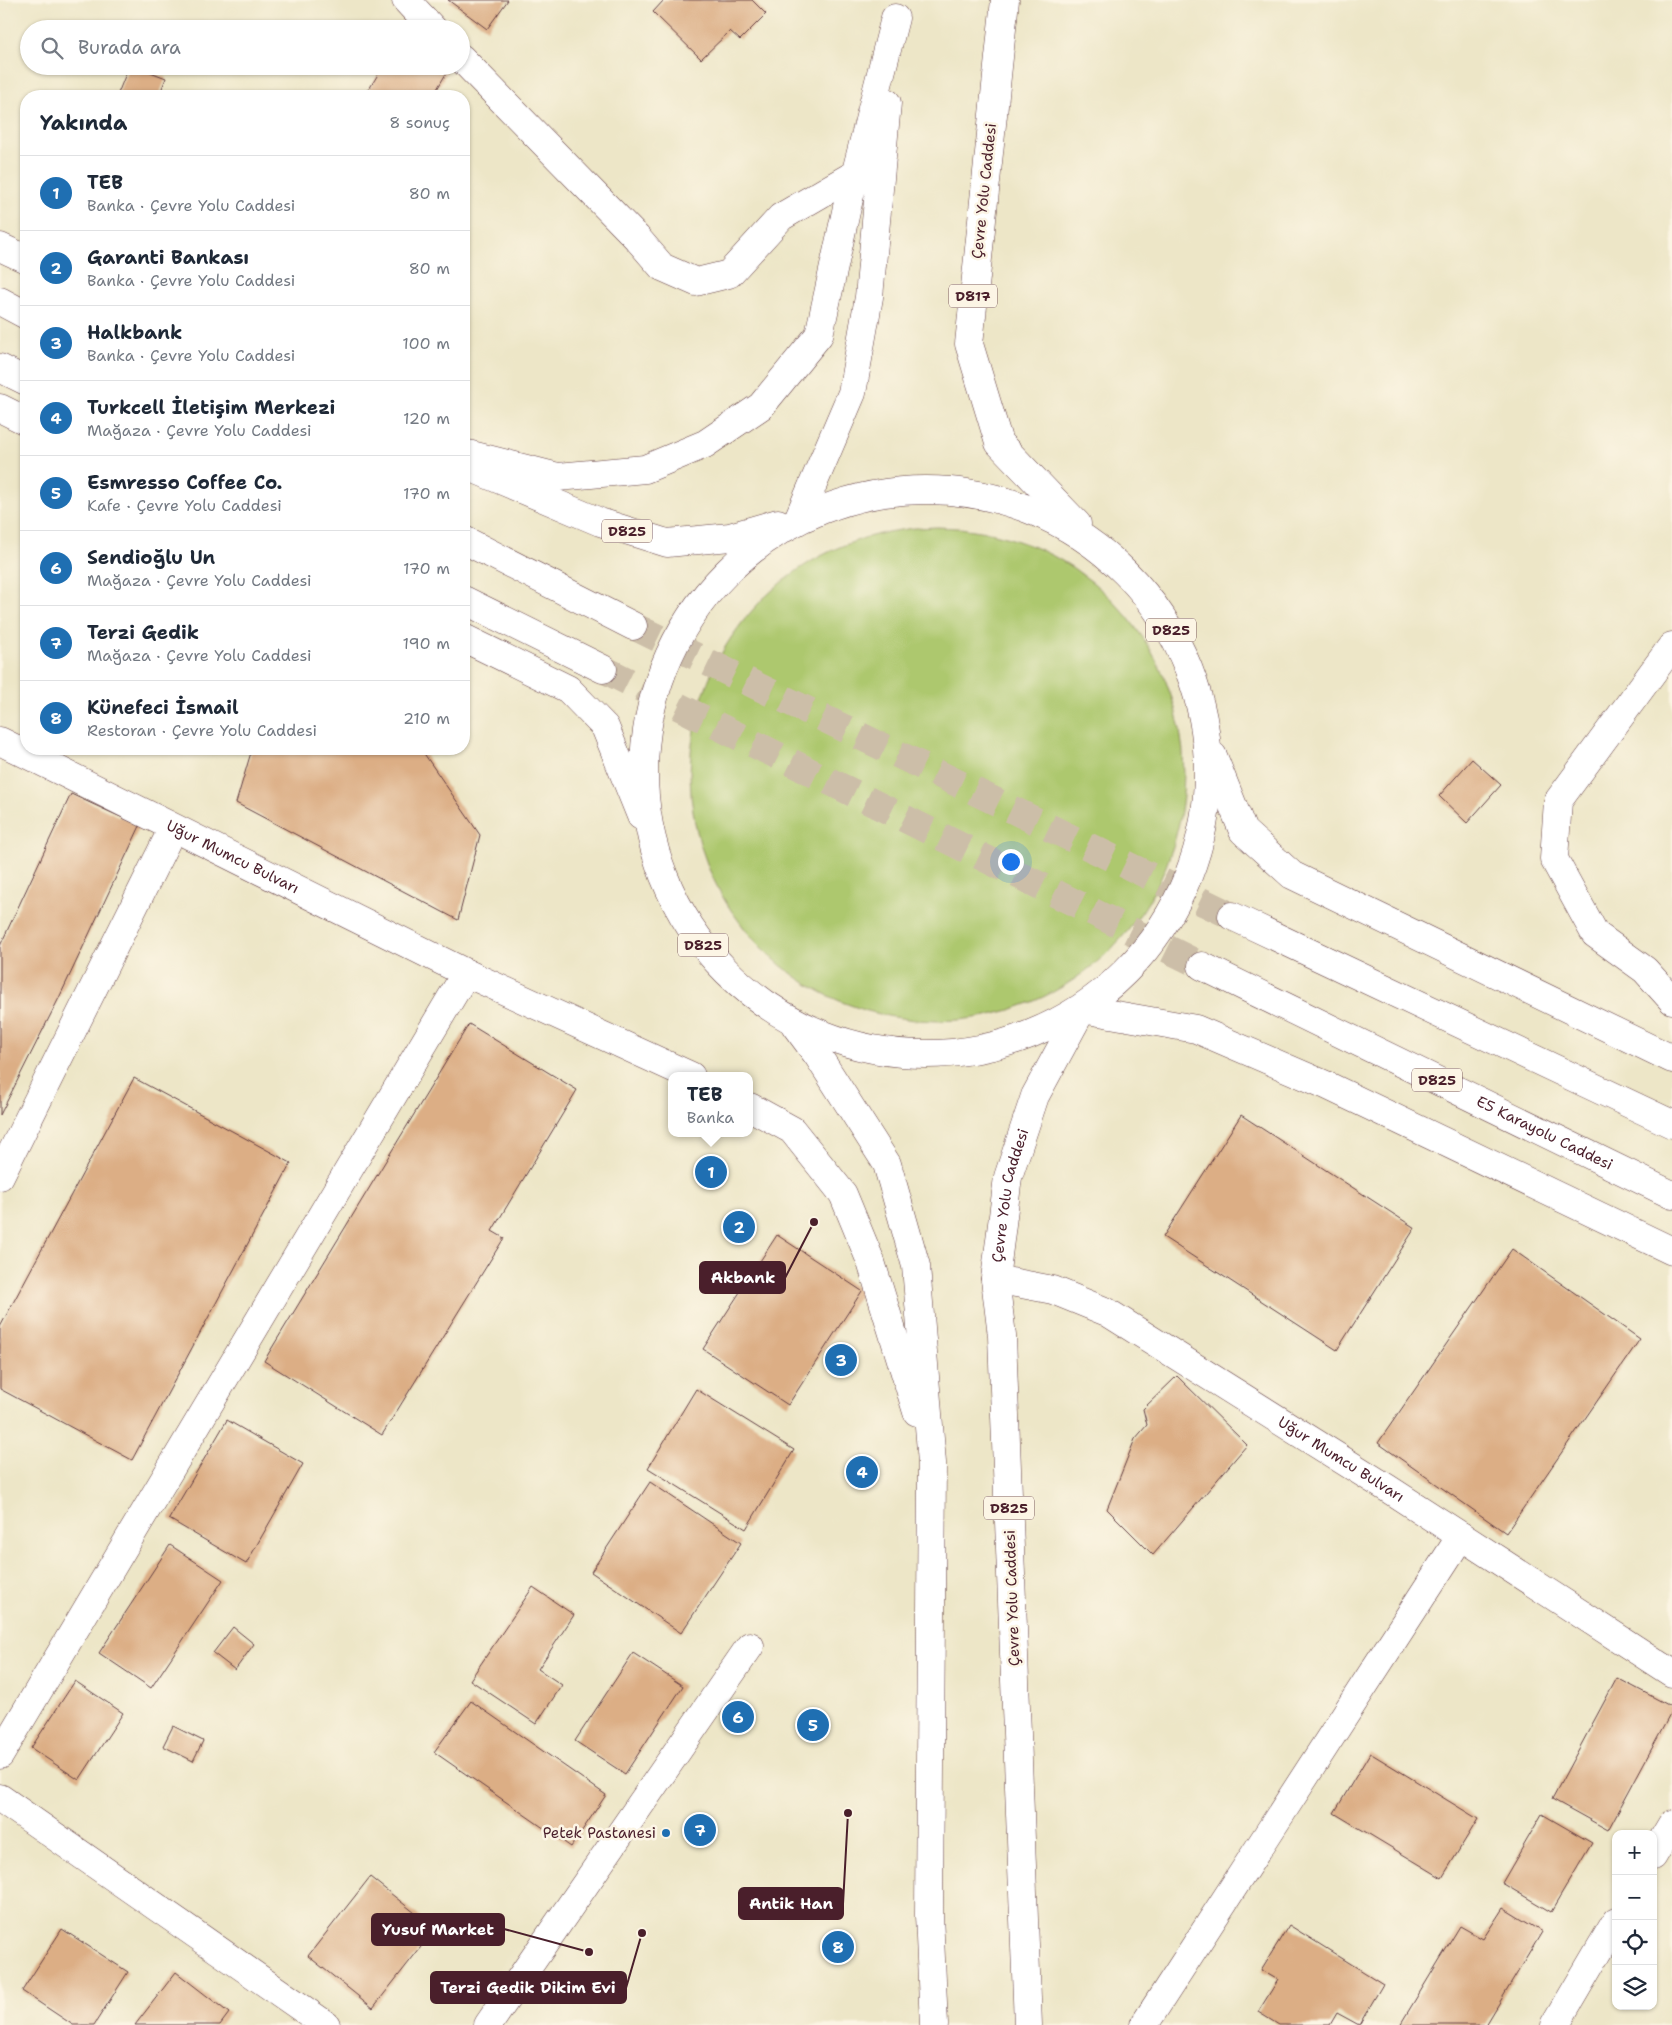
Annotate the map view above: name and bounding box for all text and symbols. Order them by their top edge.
search box [20,20,470,75]
icon: search [38,34,66,62]
text: Burada ara [78,35,181,60]
text: Yakında [40,109,127,137]
text: 8 sonuç [389,112,450,133]
street label: Çevre Yolu Caddesi [967,122,1001,260]
text: TEB [87,170,123,195]
text: 1 [52,183,60,204]
text: 80 m [409,183,450,204]
text: Banka · Çevre Yolu Caddesi [87,195,295,216]
text: Garanti Bankası [87,245,249,270]
text: 2 [50,258,62,279]
text: 80 m [409,258,450,279]
text: Banka · Çevre Yolu Caddesi [87,270,295,291]
road number: D817 [949,284,997,308]
text: Halkbank [87,320,182,345]
text: 3 [50,333,62,354]
text: 100 m [402,333,450,354]
text: Banka · Çevre Yolu Caddesi [87,345,295,366]
text: Turkcell İletişim Merkezi [87,395,335,420]
text: 4 [50,408,62,429]
text: 120 m [403,408,450,429]
text: Mağaza · Çevre Yolu Caddesi [87,420,312,441]
text: Esmresso Coffee Co. [87,470,283,495]
text: 5 [51,483,61,504]
text: 170 m [403,483,450,504]
text: Kafe · Çevre Yolu Caddesi [87,495,282,516]
road number: D825 [602,520,652,542]
text: Sendioğlu Un [87,545,215,570]
text: 6 [50,558,62,579]
text: 170 m [403,558,450,579]
text: Mağaza · Çevre Yolu Caddesi [87,570,312,591]
road number: D825 [1146,618,1196,642]
text: Terzi Gedik [87,620,199,645]
text: 7 [50,633,62,654]
text: 190 m [403,633,450,654]
text: Mağaza · Çevre Yolu Caddesi [87,645,312,666]
text: Künefeci İsmail [87,695,239,720]
text: 8 [50,708,62,729]
text: 210 m [403,708,450,729]
text: Restoran · Çevre Yolu Caddesi [87,720,317,741]
street label: Uğur Mumcu Bulvarı [163,815,303,898]
your location [998,849,1024,875]
road number: D825 [678,934,728,956]
road number: D825 [1412,1068,1462,1092]
popup [668,1072,753,1137]
text: TEB [687,1082,723,1107]
street label: E5 Karayolu Caddesi [1473,1091,1616,1175]
text: Banka [687,1107,734,1128]
street label: Çevre Yolu Caddesi [987,1126,1033,1264]
pin: 1 [695,1153,727,1191]
pin: 2 [723,1208,755,1246]
callout: Akbank [700,1262,785,1293]
text: Akbank [711,1267,775,1288]
pin: 3 [825,1341,857,1379]
street label: Uğur Mumcu Bulvarı [1274,1412,1408,1507]
pin: 4 [846,1453,878,1491]
road number: D825 [984,1496,1034,1520]
street label: Çevre Yolu Caddesi [1000,1530,1024,1666]
pin: 6 [722,1698,754,1736]
pin: 5 [797,1706,829,1744]
pin: 7 [684,1811,716,1849]
place label: Petek Pastanesi [543,1823,656,1843]
marker: Petek Pastanesi [660,1827,672,1839]
map controls [1612,1830,1657,2010]
button: + [1612,1830,1657,1875]
button: − [1612,1875,1657,1920]
callout: Antik Han [739,1888,843,1919]
text: Antik Han [749,1893,833,1914]
callout: Yusuf Market [372,1914,504,1945]
text: Yusuf Market [382,1919,494,1940]
button: locate [1612,1920,1657,1965]
pin: 8 [822,1928,854,1966]
button: layers [1612,1965,1657,2010]
callout: Terzi Gedik Dikim Evi [431,1972,626,2003]
text: Terzi Gedik Dikim Evi [440,1977,616,1998]

